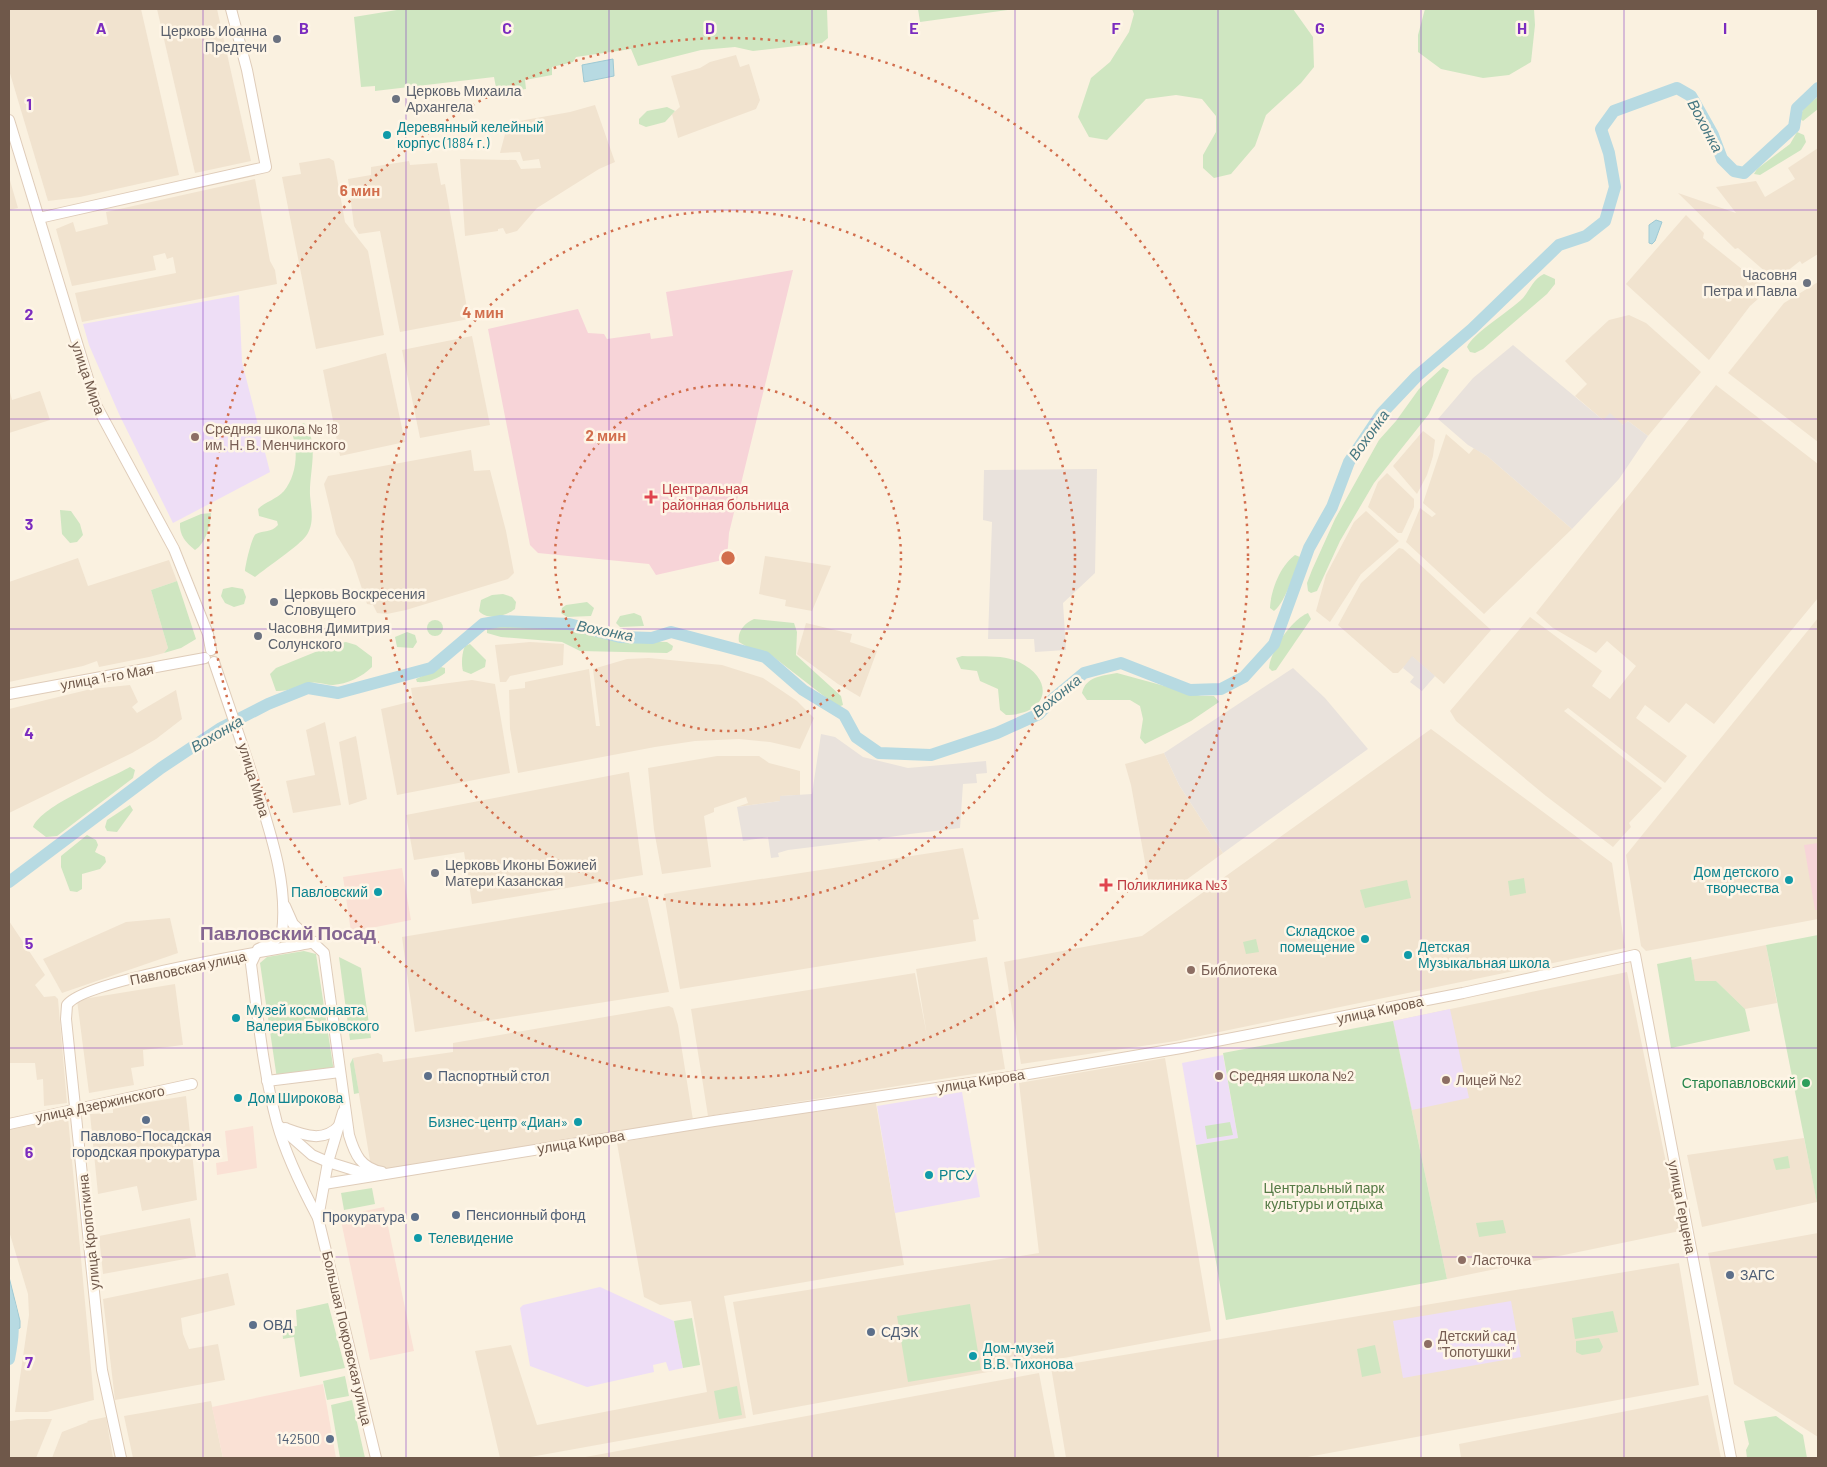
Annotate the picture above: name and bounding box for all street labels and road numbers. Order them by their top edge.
street label: улица Мира [68,339,109,417]
street label: улица 1-го Мая [59,660,155,693]
street label: улица Мира [235,741,274,819]
street label: Павловская улица [128,947,248,988]
street label: улица Кирова [1335,992,1425,1027]
street label: улица Кирова [936,1065,1026,1096]
street label: улица Дзержинского [34,1081,166,1126]
street label: улица Кирова [536,1126,626,1157]
street label: улица Герцена [1665,1159,1700,1255]
street label: улица Кропоткина [74,1173,103,1291]
street label: Большая Покровская улица [319,1249,376,1427]

